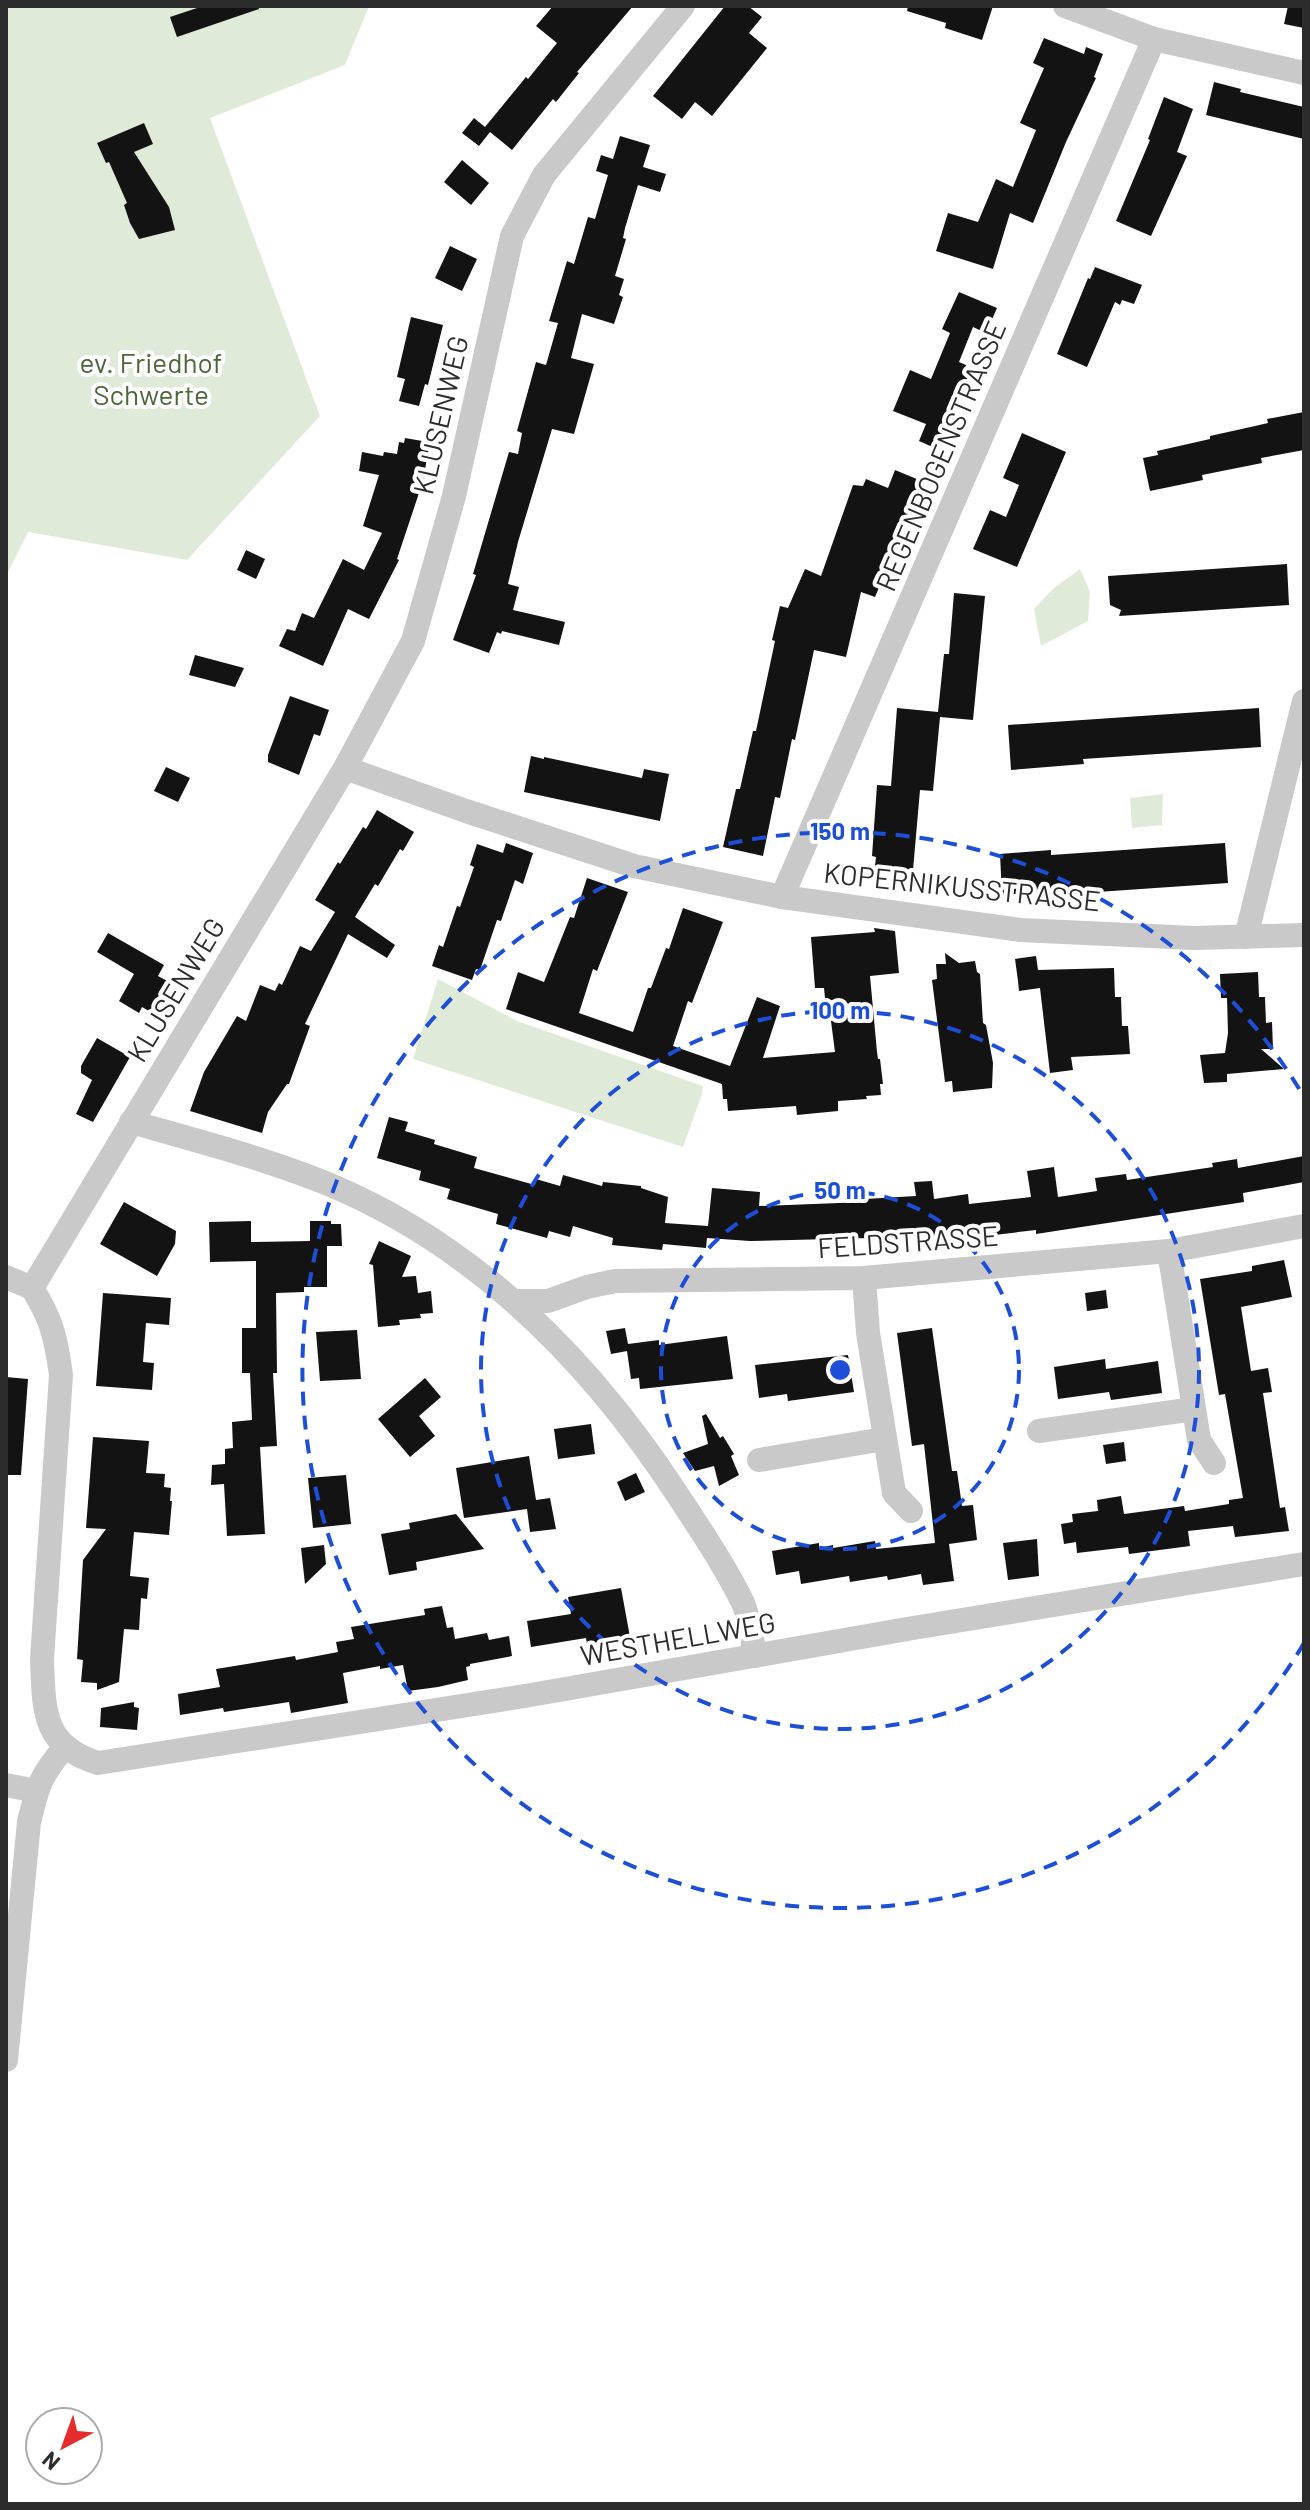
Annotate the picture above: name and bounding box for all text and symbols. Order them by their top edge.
street label: REGENBOGENSTRASSE [868,315,1012,596]
street label: KLUSENWEG [405,332,475,497]
park label: ev. Friedhof Schwerte [79,345,223,411]
text: 150 m [810,816,870,845]
street label: KOPERNIKUSSTRASSE [822,855,1102,917]
street label: KLUSENWEG [119,911,231,1068]
text: 100 m [810,995,870,1024]
text: 50 m [814,1175,866,1204]
street label: FELDSTRASSE [816,1218,1000,1264]
centre of rings [826,1356,854,1384]
street label: WESTHELLWEG [578,1604,778,1672]
north arrow [24,2406,104,2486]
text: N [36,2447,64,2476]

